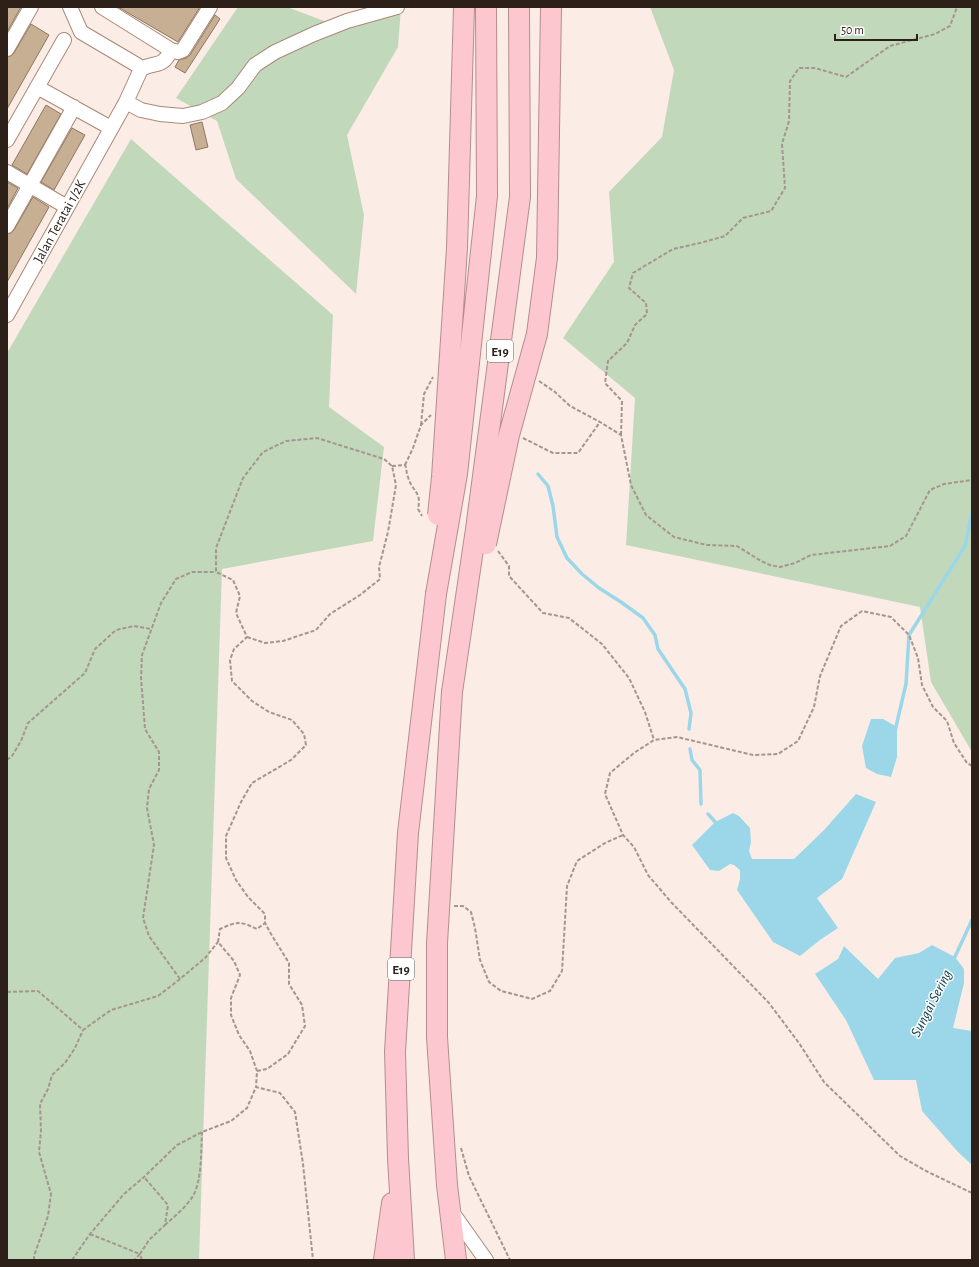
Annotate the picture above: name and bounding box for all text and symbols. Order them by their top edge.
scale bar [835,16,917,42]
text: 50 m [841,24,864,36]
street label: Jalan Teratai 1/2K [31,177,89,265]
road number: E19 [487,340,513,362]
road number: E19 [388,958,414,980]
water label: Sungai Sering [908,967,955,1039]

